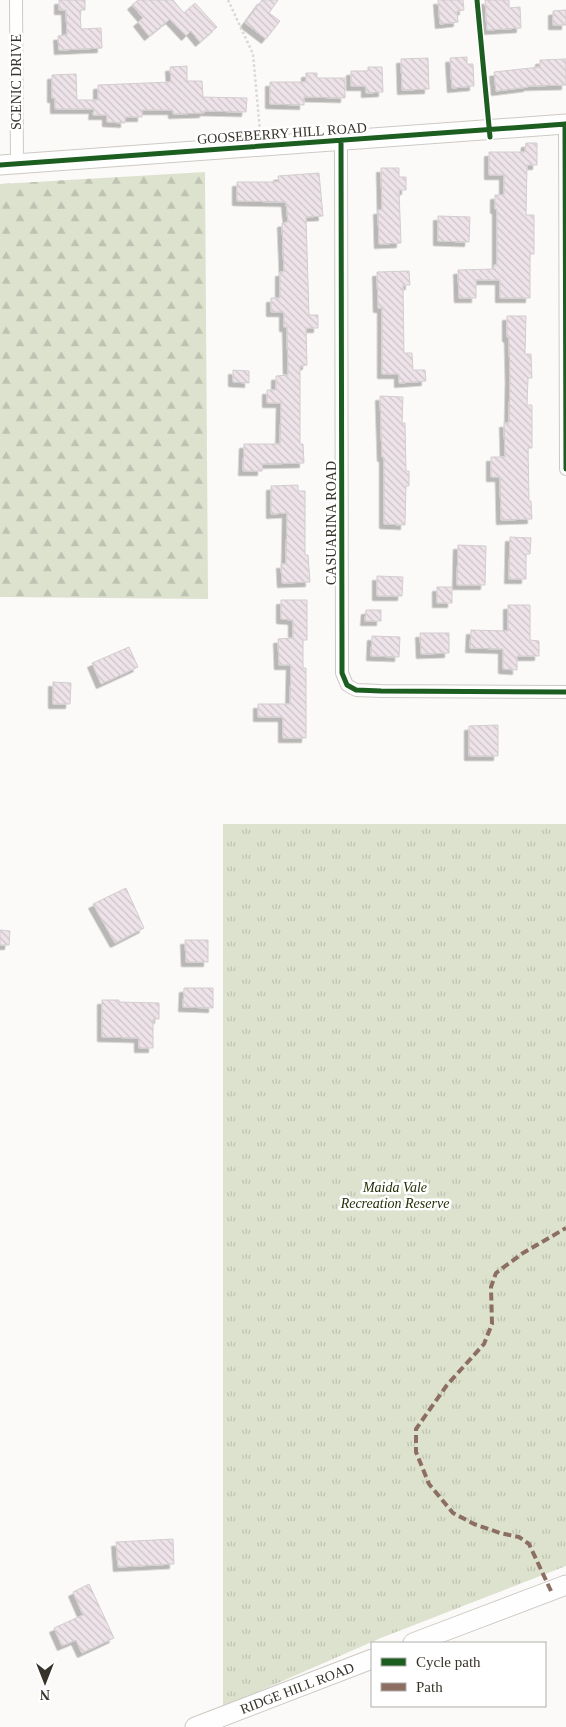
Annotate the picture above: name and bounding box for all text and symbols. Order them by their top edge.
street label: SCENIC DRIVE [9,34,24,130]
street label: GOOSEBERRY HILL ROAD [197,120,367,147]
street label: CASUARINA ROAD [324,461,339,585]
park label: Maida Vale Recreation Reserve [340,1180,449,1211]
legend [371,1642,546,1707]
text: Cycle path [416,1654,481,1670]
north arrow [20,1657,70,1707]
street label: RIDGE HILL ROAD [238,1660,356,1717]
text: Path [416,1679,443,1695]
text: N [40,1687,50,1702]

